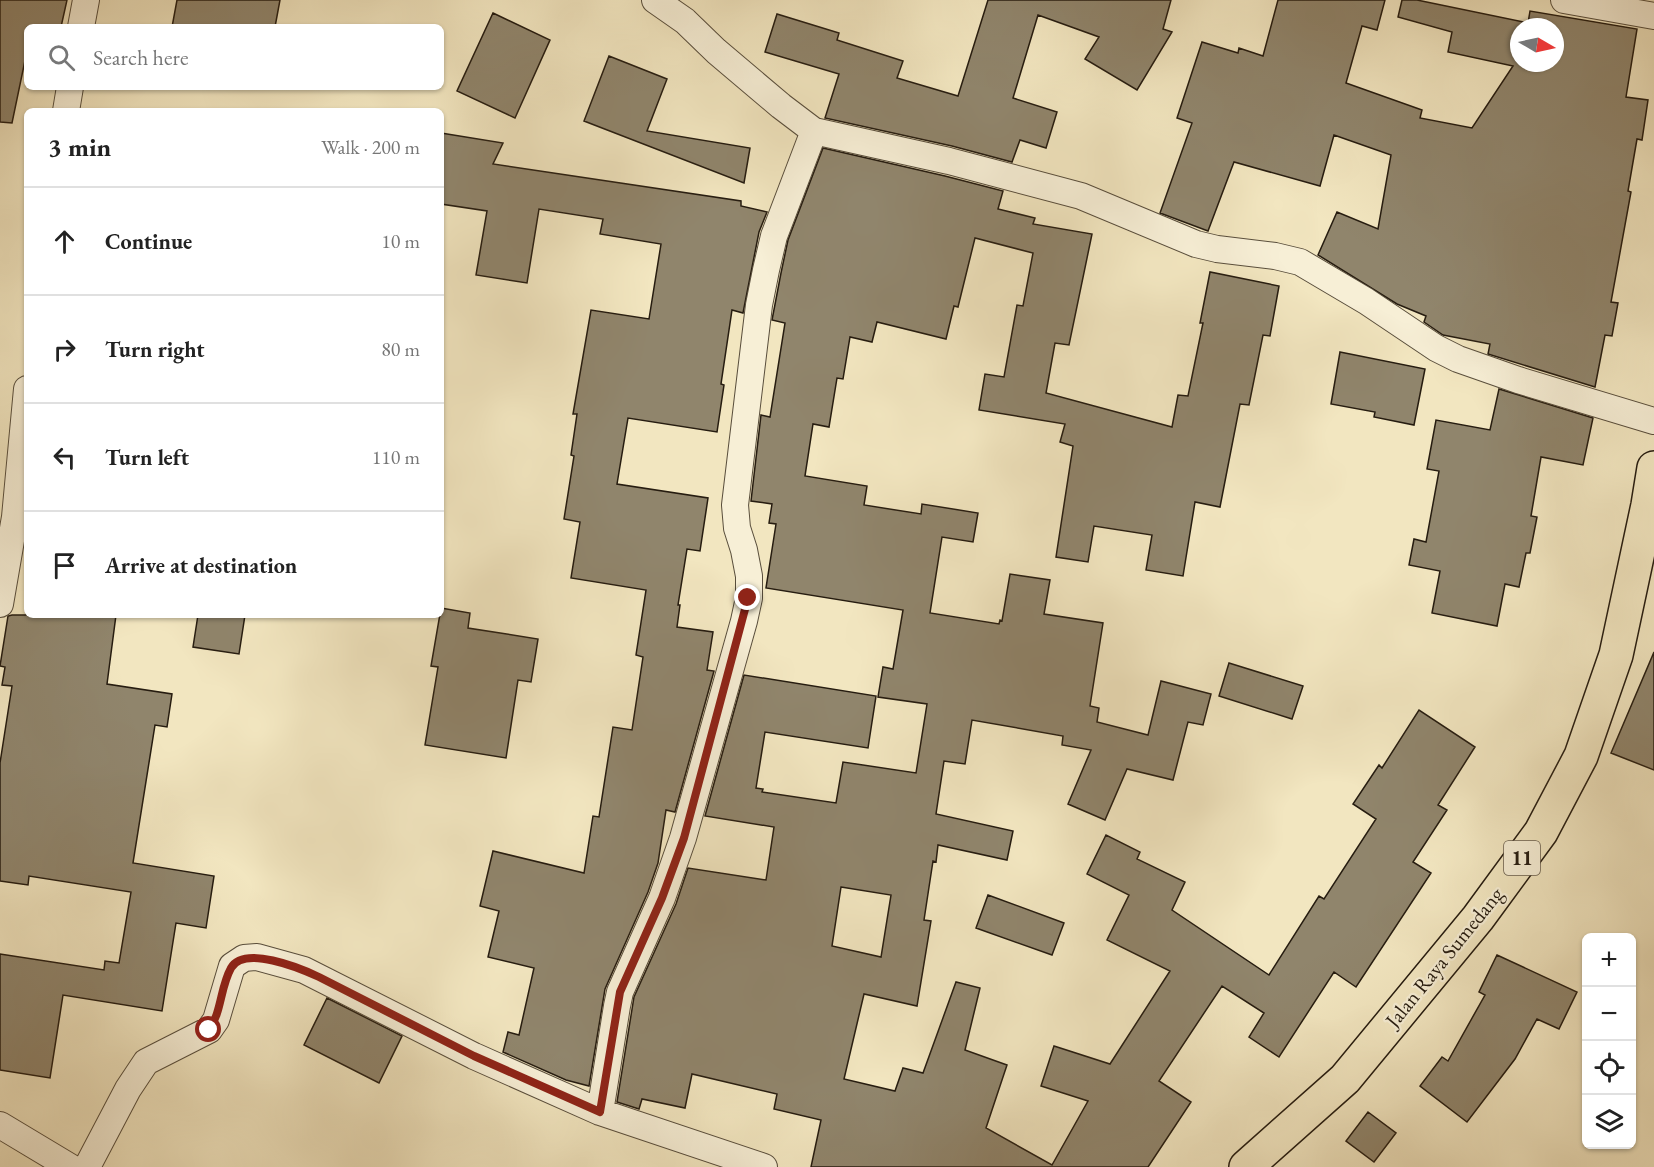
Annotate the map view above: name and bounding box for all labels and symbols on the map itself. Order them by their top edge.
north arrow [1510,18,1564,72]
route end [734,584,760,610]
road number: 11 [1504,841,1540,875]
street label: Jalan Raya Sumedang [1378,881,1510,1034]
route start [195,1016,221,1042]

